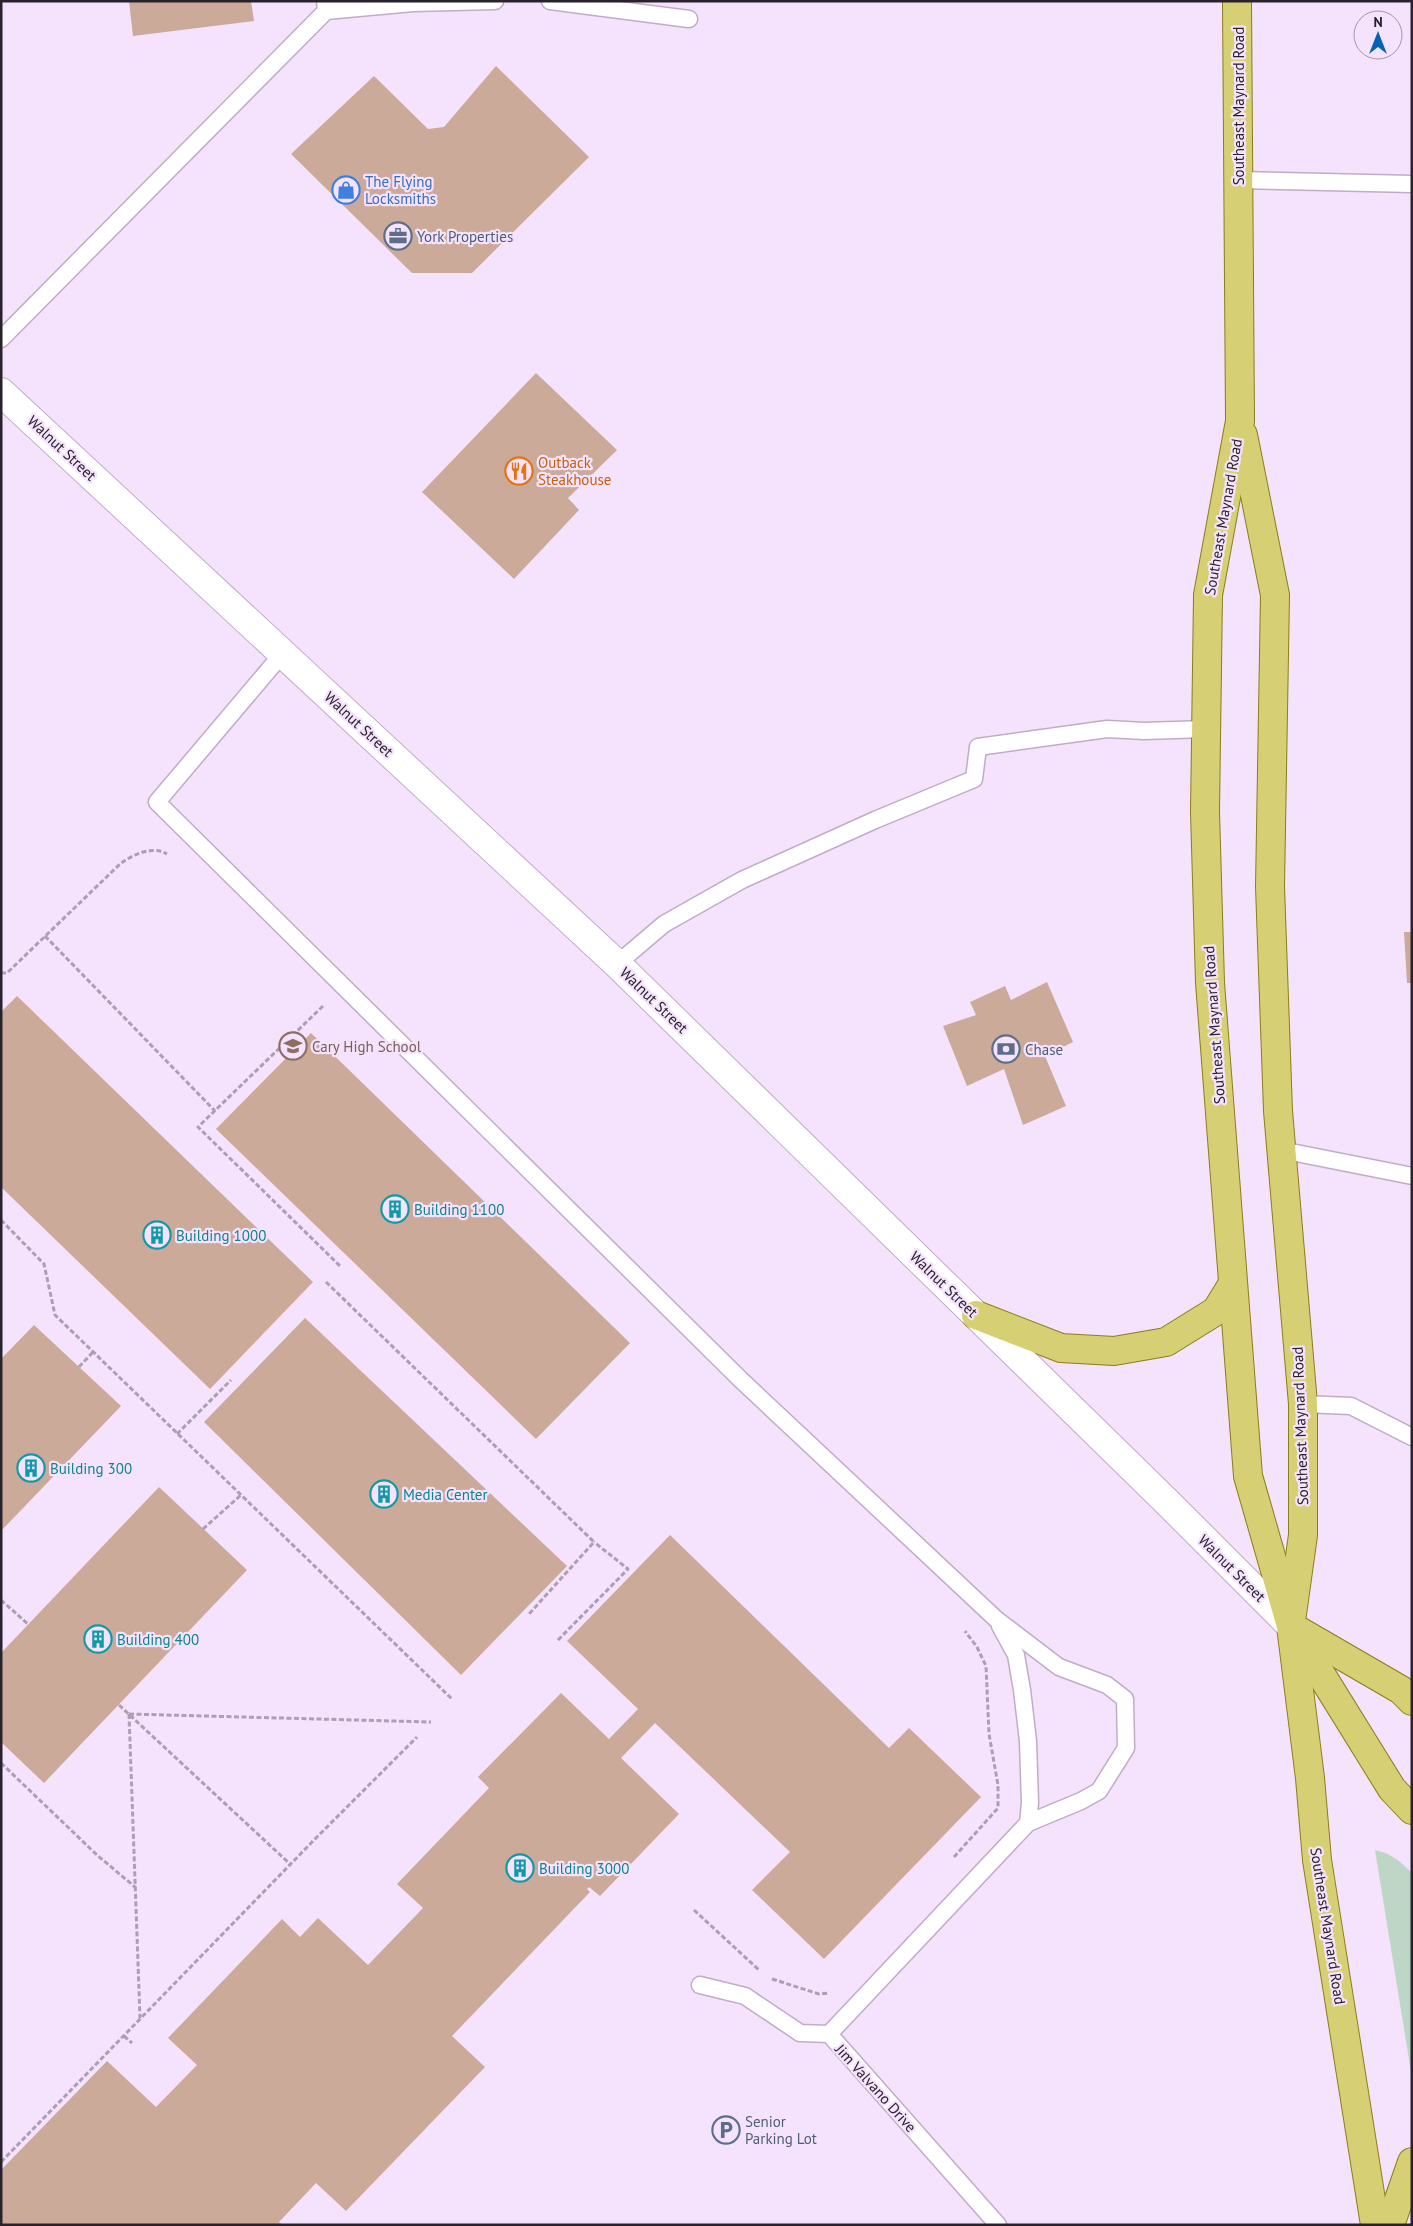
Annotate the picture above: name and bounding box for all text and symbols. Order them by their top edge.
north arrow [1353,10,1403,60]
text: N [1373,13,1383,31]
street label: Southeast Maynard Road [1229,27,1248,185]
place label: The Flying Locksmiths [365,172,436,208]
shop icon: The Flying Locksmiths [331,175,361,205]
office icon: York Properties [383,221,413,251]
place label: York Properties [417,227,513,246]
street label: Walnut Street [24,411,100,485]
street label: Southeast Maynard Road [1200,437,1246,597]
place label: Outback Steakhouse [538,453,611,489]
restaurant icon: Outback Steakhouse [504,456,534,486]
street label: Walnut Street [321,687,397,761]
street label: Southeast Maynard Road [1199,945,1229,1105]
street label: Walnut Street [616,963,692,1037]
school or university icon: Cary High School [278,1031,308,1061]
bank icon: Chase [991,1034,1021,1064]
place label: Cary High School [312,1037,422,1056]
place label: Chase [1025,1040,1063,1059]
building icon: Building 1100 [380,1194,410,1224]
place label: Building 1100 [414,1200,504,1219]
building icon: Building 1000 [142,1220,172,1250]
place label: Building 1000 [176,1226,266,1245]
street label: Walnut Street [906,1247,982,1321]
street label: Southeast Maynard Road [1288,1346,1312,1506]
building icon: Building 300 [16,1453,46,1483]
place label: Building 300 [50,1459,132,1478]
building icon: Media Center [369,1479,399,1509]
place label: Media Center [403,1485,488,1504]
street label: Walnut Street [1194,1530,1270,1606]
building icon: Building 400 [83,1624,113,1654]
place label: Building 400 [117,1630,199,1649]
street label: Southeast Maynard Road [1306,1846,1350,2006]
building icon: Building 3000 [505,1853,535,1883]
place label: Building 3000 [539,1859,629,1878]
street label: Jim Valvano Drive [831,2039,921,2136]
place label: Senior Parking Lot [745,2112,817,2148]
parking icon: Senior Parking Lot [711,2115,741,2145]

